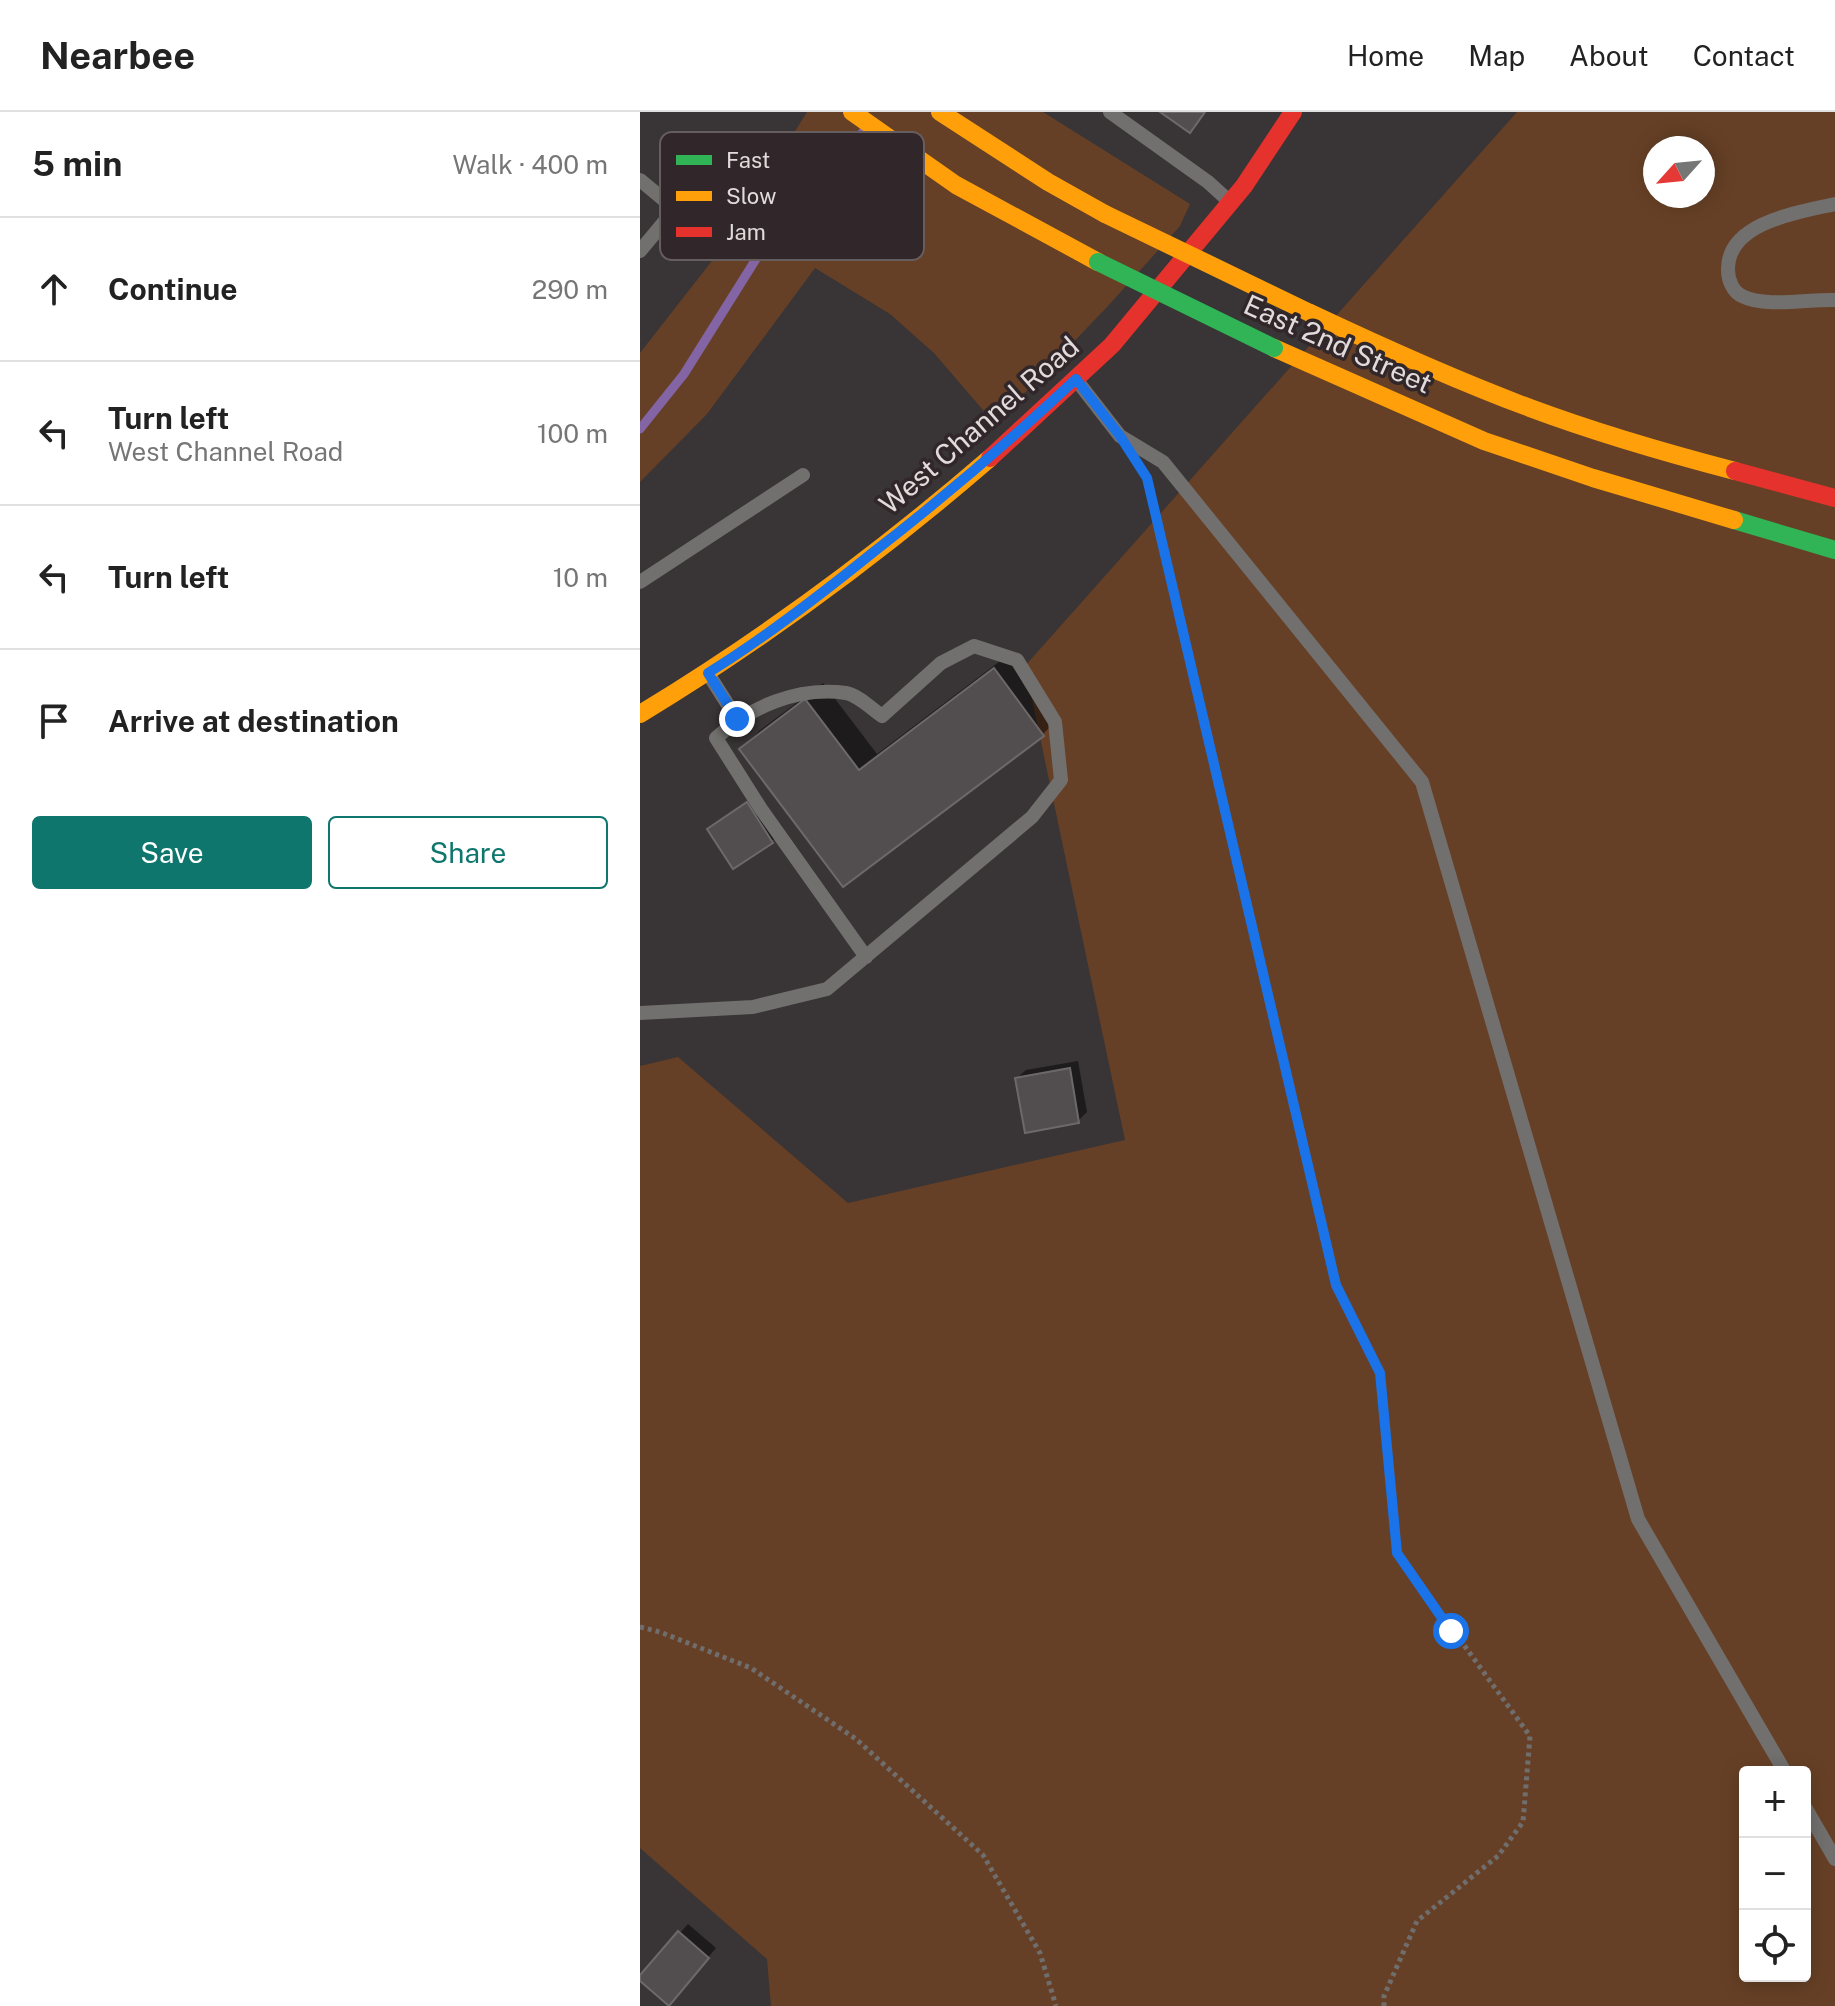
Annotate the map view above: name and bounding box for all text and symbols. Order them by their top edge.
text: Nearbee [40,33,195,78]
text: Home [1347,39,1424,72]
text: Map [1468,39,1525,72]
text: About [1569,39,1649,72]
text: Contact [1693,39,1795,72]
legend [660,132,924,260]
north arrow [1643,136,1715,208]
text: 5 min [32,144,122,184]
text: Fast [726,147,770,173]
text: Walk · 400 m [452,149,608,180]
text: Slow [726,183,776,209]
text: Jam [726,219,766,245]
icon: ahead [32,267,76,311]
text: Continue [108,271,238,307]
text: 290 m [532,274,608,305]
street label: East 2nd Street [1239,287,1437,400]
street label: West Channel Road [872,329,1085,520]
text: Turn left [108,400,229,436]
icon: left [32,411,76,455]
text: 100 m [537,418,608,449]
text: West Channel Road [108,436,343,467]
icon: left [32,555,76,599]
text: Turn left [108,559,229,595]
text: 10 m [553,562,608,593]
icon: arrive [32,699,76,743]
route end [719,701,755,737]
text: Arrive at destination [108,703,399,739]
button: Save [32,816,312,889]
button: Share [328,816,608,889]
route start [1433,1613,1469,1649]
map controls [1739,1766,1811,1982]
button: + [1739,1766,1811,1838]
button: − [1739,1838,1811,1910]
button: locate [1739,1910,1811,1982]

